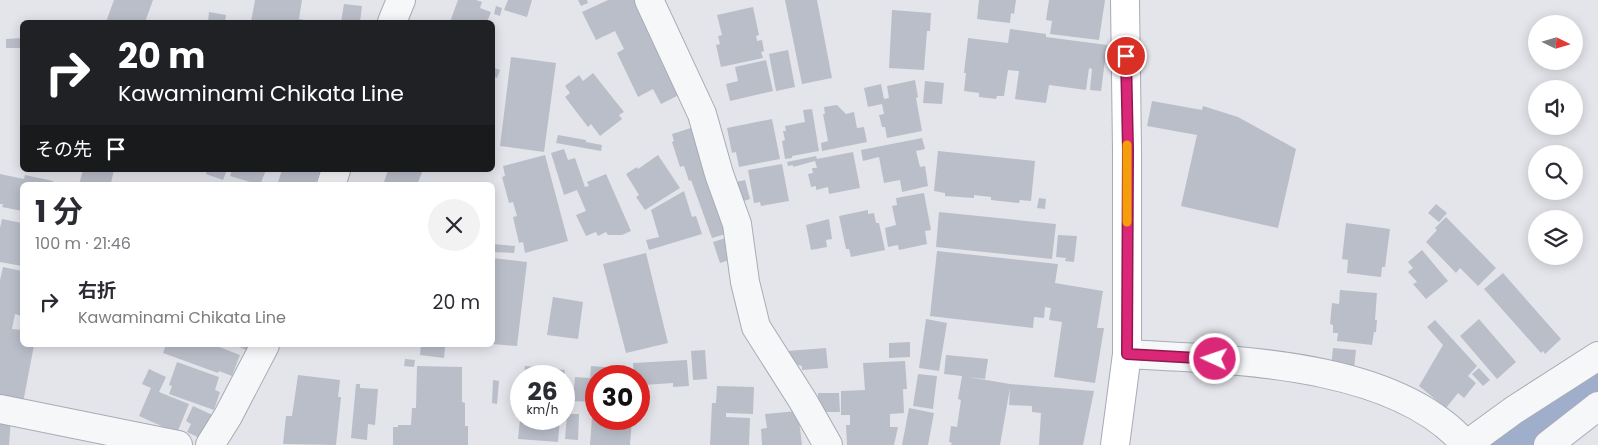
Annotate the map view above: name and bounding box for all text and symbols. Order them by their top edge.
north arrow [1528,15,1582,70]
map controls [1528,15,1583,265]
text: 20 m [118,31,205,80]
pin [1105,35,1147,77]
icon: right [35,40,100,105]
icon: arrive [1112,42,1140,70]
text: Kawaminami Chikata Line [118,78,404,109]
button: sound [1528,80,1583,135]
icon: arrive [102,135,130,163]
text: その先 [35,136,92,163]
button: search [1528,145,1583,200]
text: 1 分 [35,190,83,233]
button: close [428,199,480,251]
button: layers [1528,210,1583,265]
text: 100 m · 21:46 [35,232,131,255]
text: 右折 [78,277,116,304]
icon: right [35,288,63,316]
text: 20 m [432,289,480,316]
text: Kawaminami Chikata Line [78,306,286,329]
position arrow [1188,332,1240,384]
speed limit sign: 30 [585,365,650,430]
text: 26 [527,374,558,409]
text: km/h [527,401,558,418]

